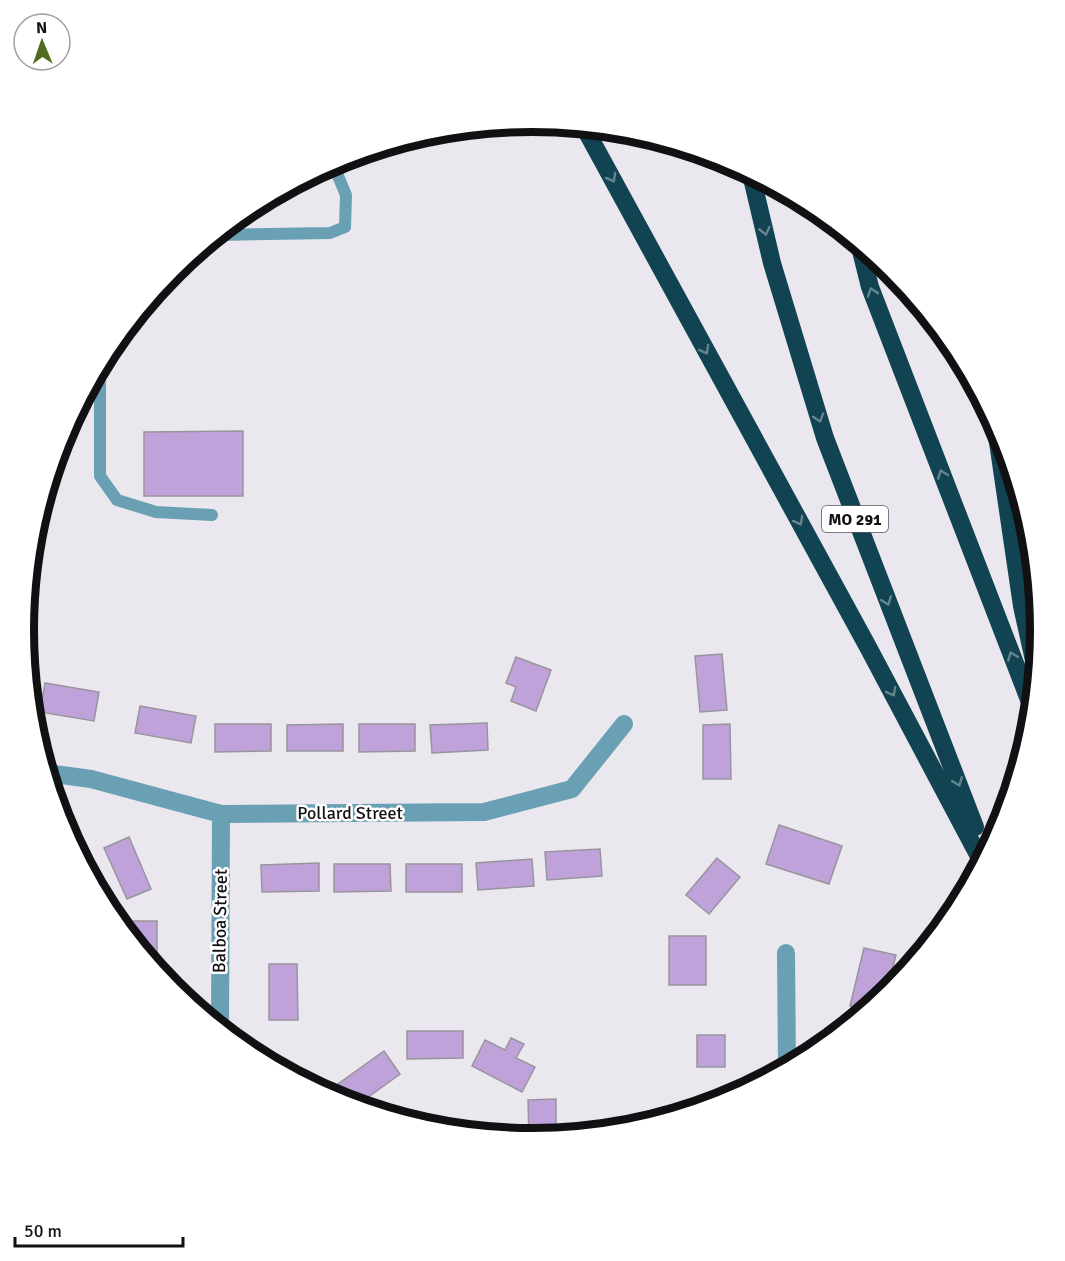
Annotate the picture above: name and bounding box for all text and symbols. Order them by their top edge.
north arrow [12,12,72,72]
text: N [36,18,47,38]
one-way arrow [605,172,616,183]
one-way arrow [757,225,770,235]
one-way arrow [866,287,879,298]
one-way arrow [698,343,709,354]
one-way arrow [812,412,824,423]
one-way arrow [937,469,949,480]
road number: MO 291 [822,506,888,532]
one-way arrow [792,514,803,525]
one-way arrow [879,595,892,606]
one-way arrow [1007,651,1019,662]
one-way arrow [885,686,896,696]
one-way arrow [951,776,963,787]
street label: Pollard Street [297,802,403,824]
street label: Balboa Street [208,869,232,973]
scale bar [15,1210,183,1248]
text: 50 m [24,1220,62,1242]

